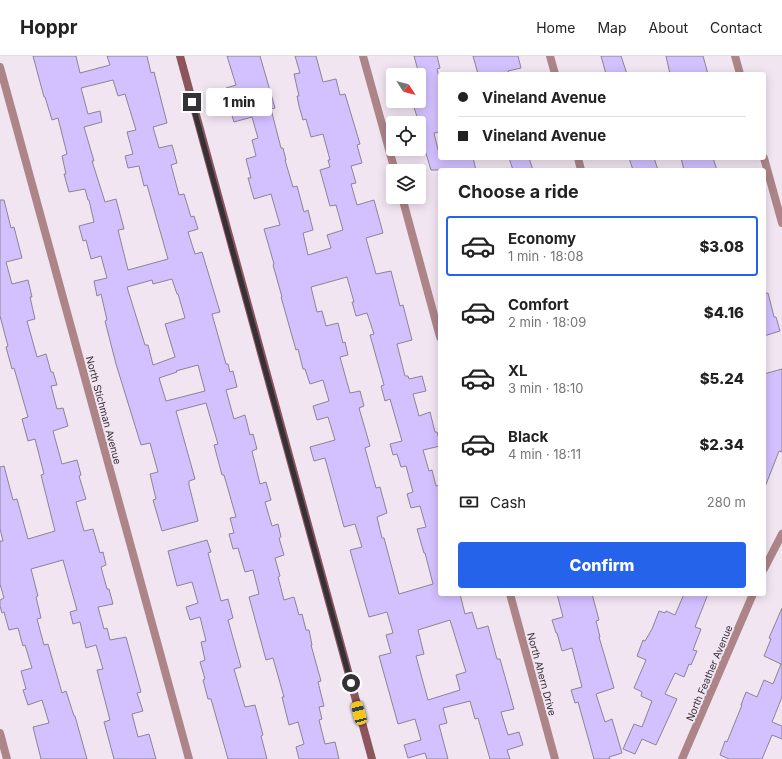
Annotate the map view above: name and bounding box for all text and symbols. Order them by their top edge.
text: Hoppr [20,16,78,39]
text: Home [536,19,575,36]
text: Map [597,19,627,36]
text: About [649,19,688,36]
text: Contact [710,19,762,36]
north arrow [386,68,426,108]
map controls [386,68,426,204]
callout: 1 min [206,88,272,116]
text: Vineland Avenue [482,88,606,107]
route end [183,93,201,111]
text: 1 min [223,94,255,110]
button: locate [386,116,426,156]
text: Vineland Avenue [482,126,606,145]
button: layers [386,164,426,204]
text: Choose a ride [458,181,579,202]
icon: car [460,228,496,264]
text: Economy [508,229,576,248]
text: $3.08 [699,237,744,256]
text: 1 min · 18:08 [508,248,584,264]
icon: car [460,294,496,330]
text: Comfort [508,295,569,314]
text: $4.16 [704,303,744,322]
text: 2 min · 18:09 [508,314,586,330]
street label: North Stichman Avenue [84,355,124,466]
icon: car [460,360,496,396]
text: XL [508,361,528,380]
text: $5.24 [700,369,744,388]
text: 3 min · 18:10 [508,380,584,396]
icon: car [460,426,496,462]
text: Black [508,427,548,446]
text: $2.34 [699,435,744,454]
text: 4 min · 18:11 [508,446,581,462]
icon: cash [458,491,480,513]
text: Cash [490,493,526,512]
text: 280 m [707,494,746,510]
button: Confirm [458,542,746,588]
street label: North Feather Avenue [683,623,735,723]
street label: North Ahern Drive [525,631,559,717]
route start [342,674,360,692]
car [350,700,368,726]

